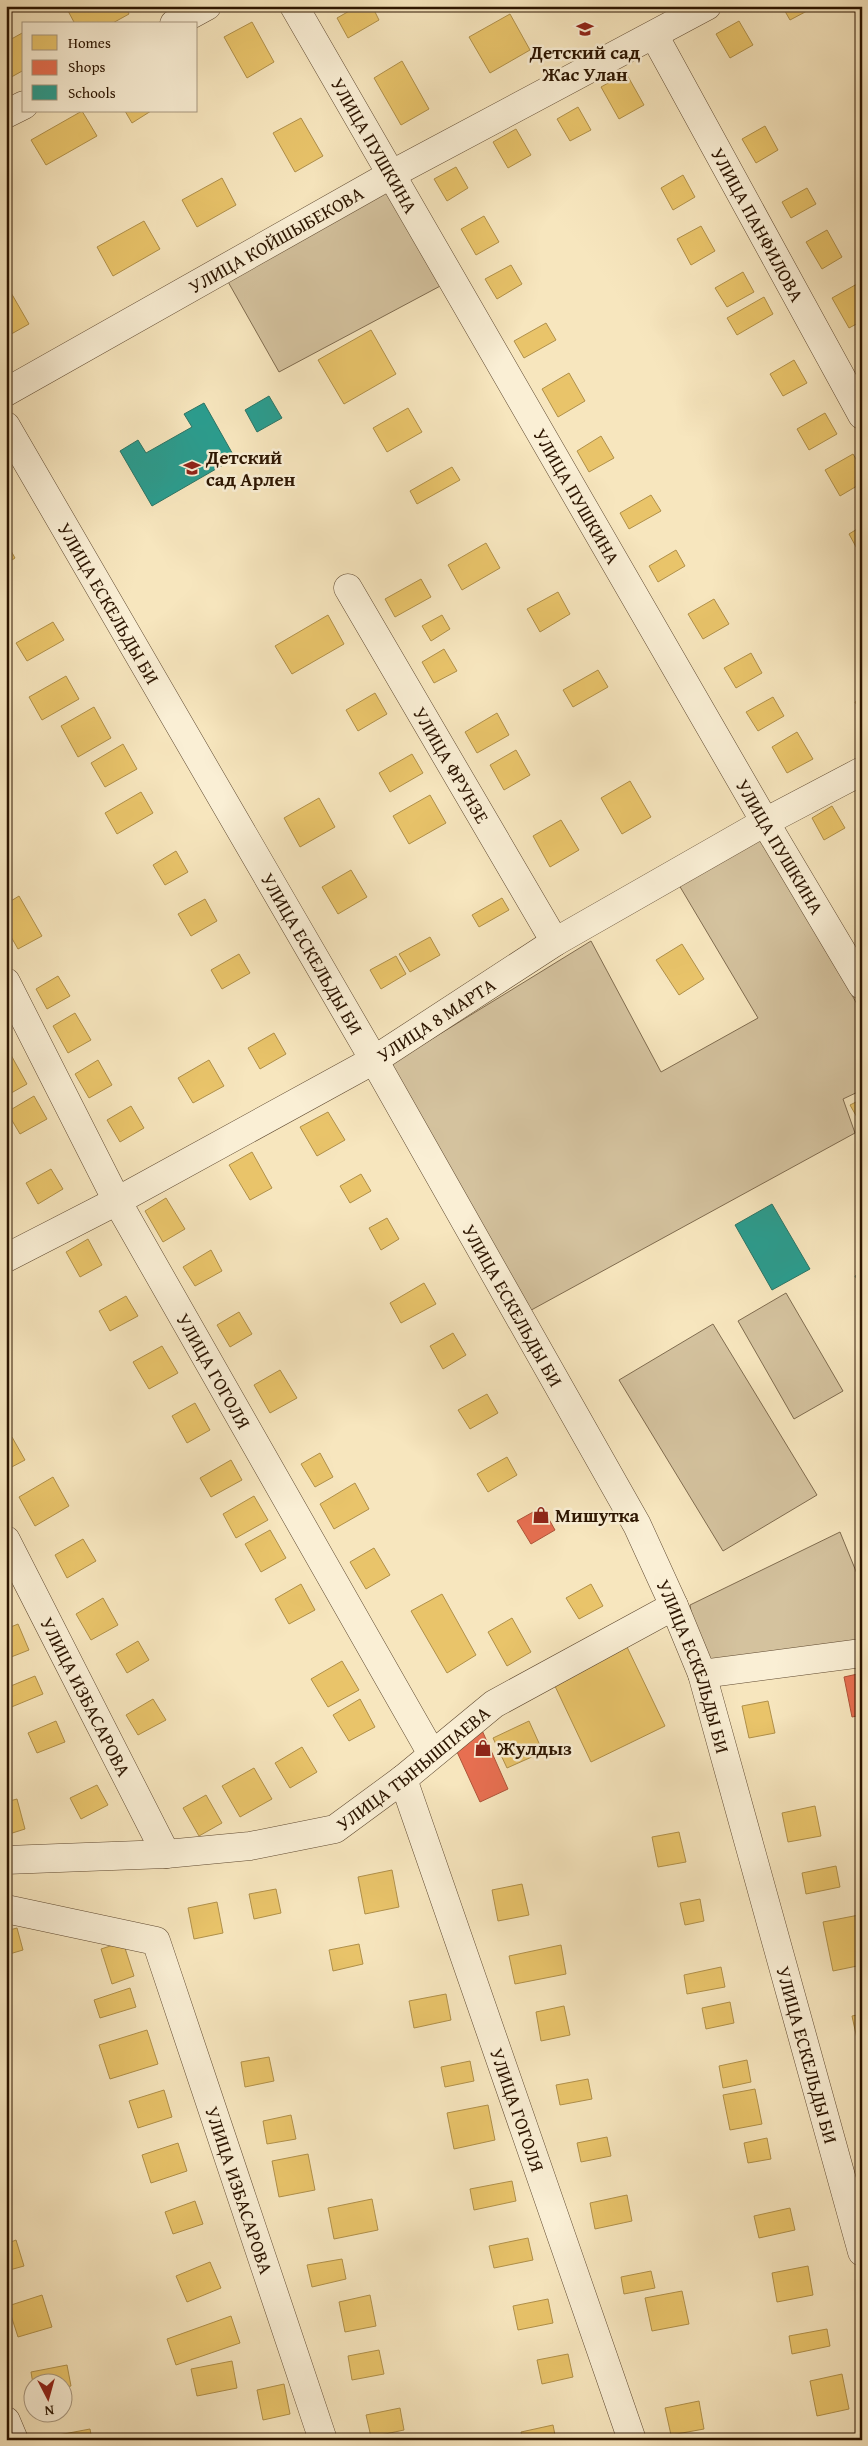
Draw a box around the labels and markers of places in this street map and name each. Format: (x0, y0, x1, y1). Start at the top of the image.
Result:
school or university icon: Детский сад Жас Улан (575, 19, 595, 39)
place label: Детский сад Жас Улан (529, 38, 641, 88)
place label: Детский сад Арлен (205, 443, 296, 493)
school or university icon: Детский сад Арлен (182, 458, 202, 478)
place label: Мишутка (555, 1501, 639, 1529)
shop icon: Мишутка (531, 1505, 551, 1525)
place label: Жулдыз (496, 1734, 572, 1762)
shop icon: Жулдыз (473, 1738, 493, 1758)

